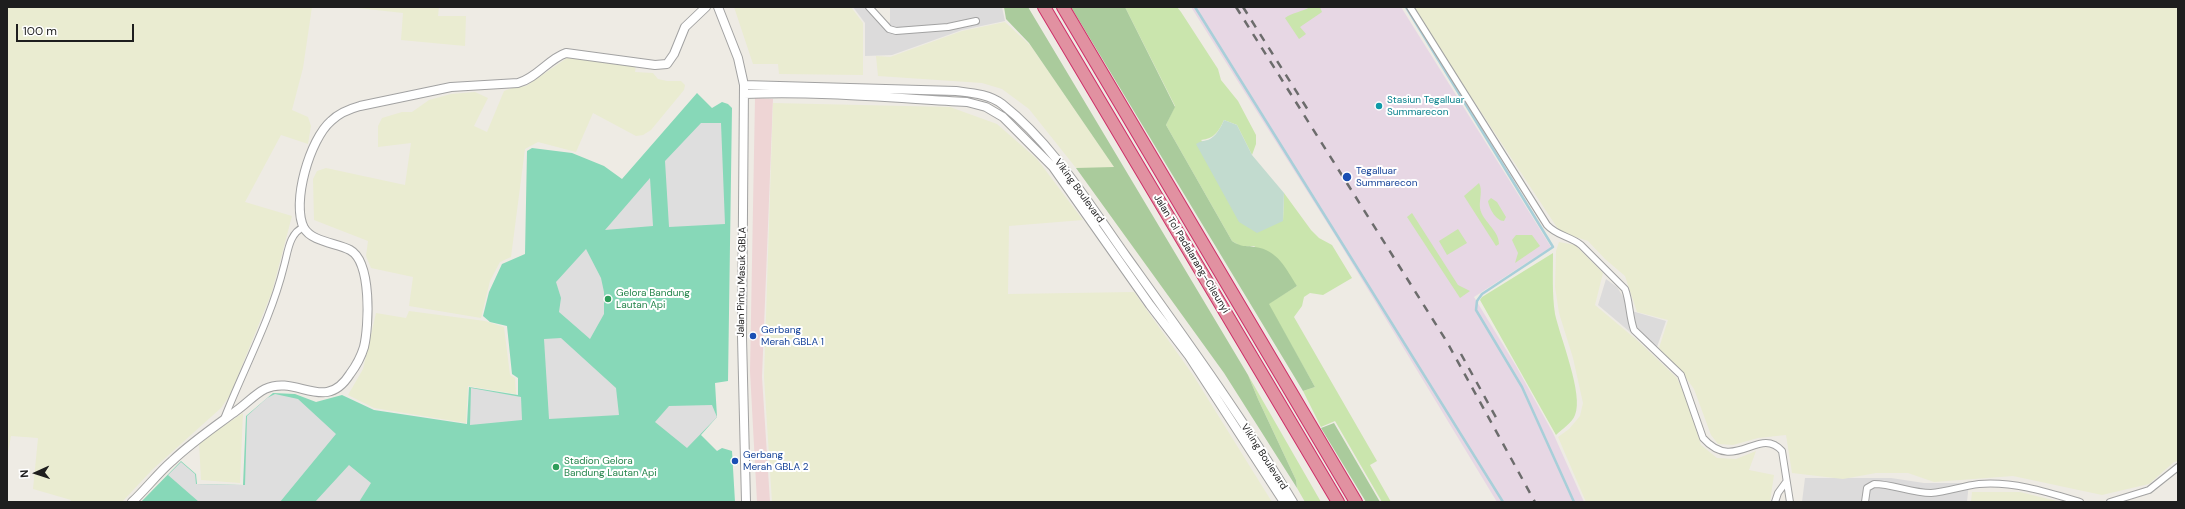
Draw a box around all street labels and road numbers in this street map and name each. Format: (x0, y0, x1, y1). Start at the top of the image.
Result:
street label: Viking Boulevard (1052, 157, 1106, 225)
street label: Jalan Tol Padalarang–Cileunyi (1151, 192, 1231, 316)
street label: Jalan Pintu Masuk GBLA (735, 227, 749, 337)
street label: Viking Boulevard (1238, 422, 1290, 492)

